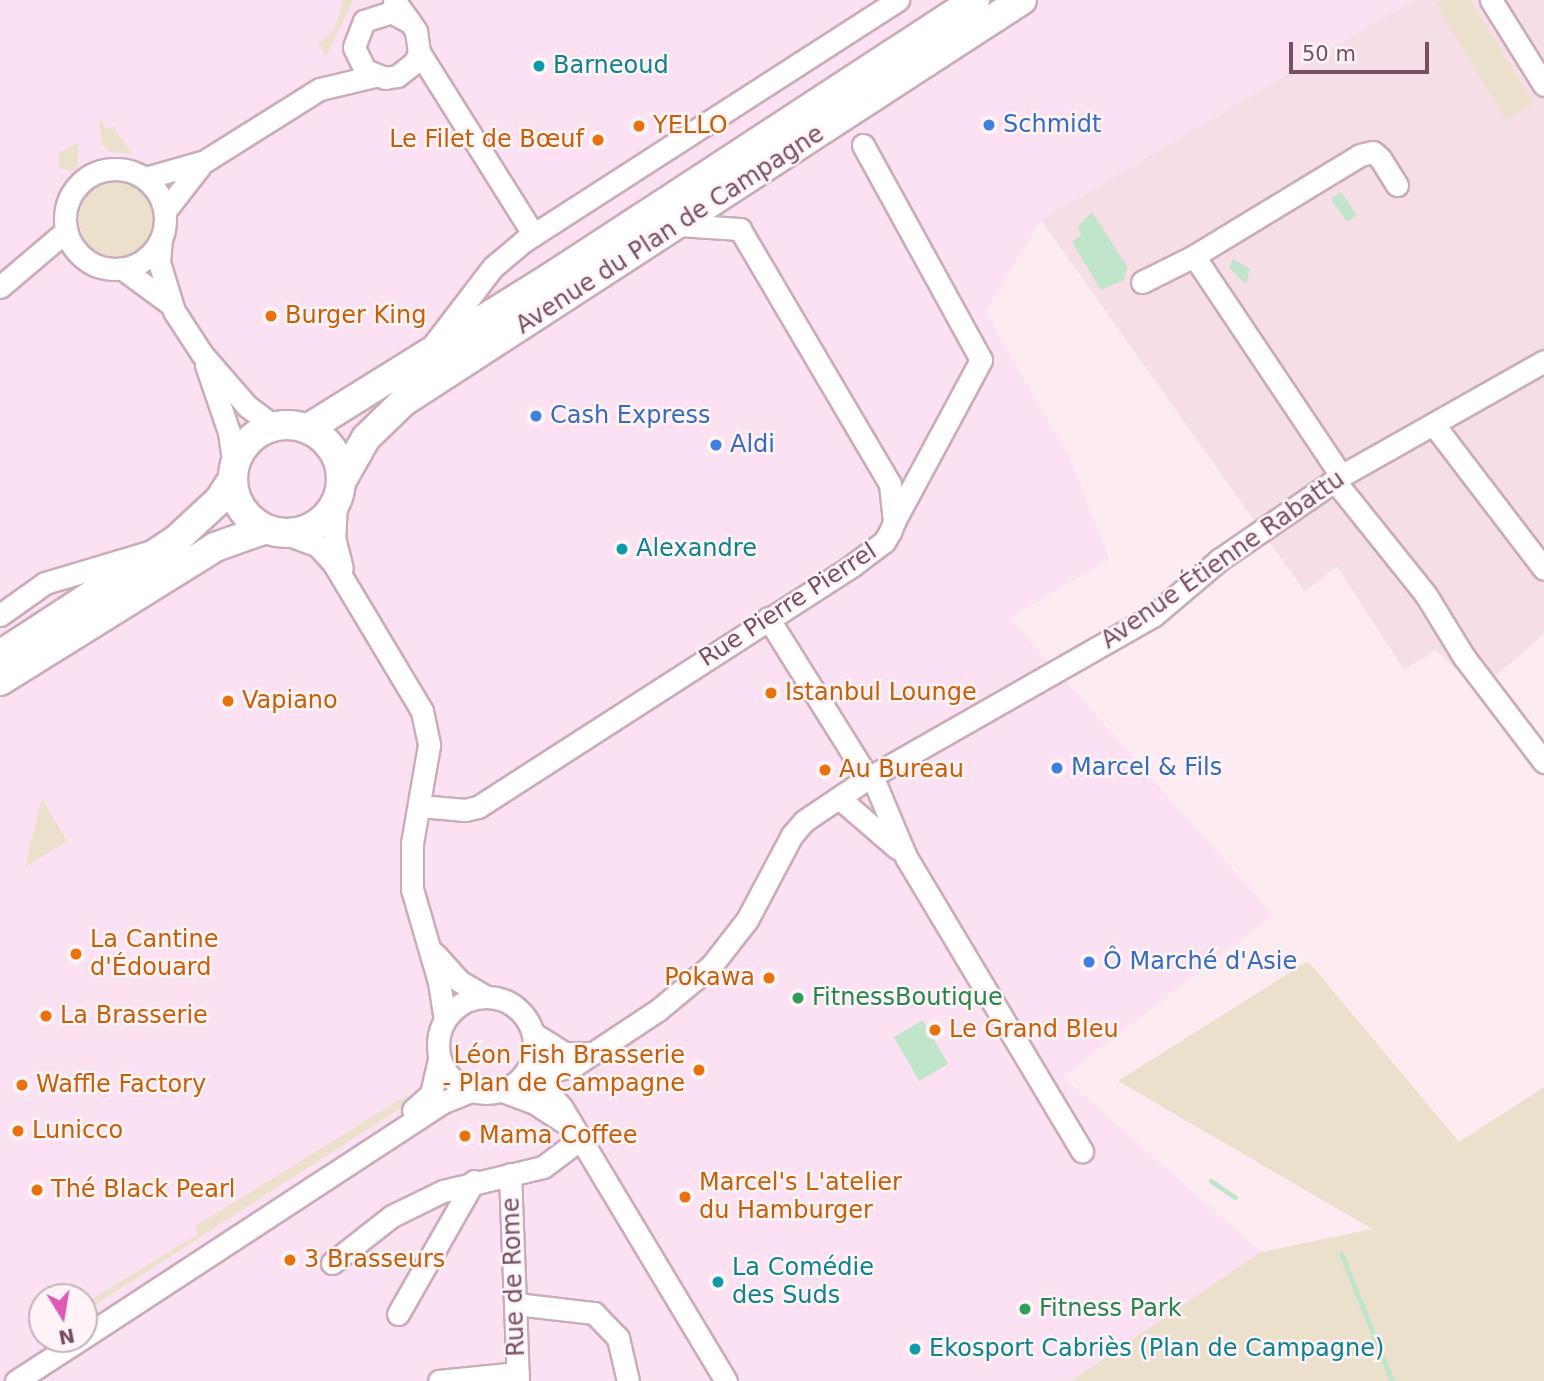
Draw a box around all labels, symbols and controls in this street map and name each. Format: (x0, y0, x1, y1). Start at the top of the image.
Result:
scale bar (1292, 28, 1432, 72)
text: 50 m (1302, 42, 1356, 66)
place label: Barneoud (553, 52, 669, 80)
marker: Barneoud (531, 58, 547, 74)
place label: Schmidt (1003, 111, 1101, 139)
place label: YELLO (653, 112, 728, 140)
marker: Schmidt (981, 117, 997, 133)
marker: YELLO (631, 118, 647, 134)
street label: Avenue du Plan de Campagne (511, 120, 829, 340)
place label: Le Filet de Bœuf (389, 126, 584, 154)
marker: Le Filet de Bœuf (590, 132, 606, 148)
place label: Burger King (285, 302, 426, 330)
marker: Burger King (263, 308, 279, 324)
place label: Cash Express (550, 402, 711, 430)
marker: Cash Express (528, 408, 544, 424)
place label: Aldi (730, 431, 775, 459)
marker: Aldi (708, 437, 724, 453)
street label: Avenue Étienne Rabattu (1096, 465, 1350, 655)
place label: Alexandre (636, 535, 757, 563)
street label: Rue Pierre Pierrel (694, 537, 882, 673)
marker: Alexandre (614, 541, 630, 557)
place label: Istanbul Lounge (785, 679, 977, 707)
marker: Istanbul Lounge (763, 685, 779, 701)
place label: Vapiano (242, 687, 338, 715)
marker: Vapiano (220, 693, 236, 709)
place label: Marcel & Fils (1071, 754, 1222, 782)
place label: Au Bureau (839, 756, 964, 784)
marker: Marcel & Fils (1049, 760, 1065, 776)
marker: Au Bureau (817, 762, 833, 778)
place label: La Cantine d'Édouard (90, 926, 218, 982)
marker: La Cantine d'Édouard (68, 946, 84, 962)
place label: Ô Marché d'Asie (1103, 948, 1297, 976)
marker: Ô Marché d'Asie (1081, 954, 1097, 970)
place label: Pokawa (664, 964, 755, 992)
marker: Pokawa (761, 970, 777, 986)
place label: FitnessBoutique (812, 984, 1003, 1012)
marker: FitnessBoutique (790, 990, 806, 1006)
place label: La Brasserie (60, 1002, 208, 1030)
marker: La Brasserie (38, 1008, 54, 1024)
place label: Le Grand Bleu (949, 1016, 1119, 1044)
marker: Le Grand Bleu (927, 1022, 943, 1038)
place label: Léon Fish Brasserie - Plan de Campagne (442, 1042, 685, 1098)
marker: Léon Fish Brasserie - Plan de Campagne (691, 1062, 707, 1078)
place label: Waffle Factory (36, 1071, 206, 1099)
marker: Waffle Factory (14, 1077, 30, 1093)
place label: Lunicco (32, 1117, 123, 1145)
place label: Mama Coffee (479, 1122, 638, 1150)
marker: Lunicco (10, 1123, 26, 1139)
marker: Mama Coffee (457, 1128, 473, 1144)
place label: Marcel's L'atelier du Hamburger (699, 1169, 902, 1225)
place label: Thé Black Pearl (51, 1176, 235, 1204)
marker: Thé Black Pearl (29, 1182, 45, 1198)
marker: Marcel's L'atelier du Hamburger (677, 1189, 693, 1205)
street label: Rue de Rome (497, 1197, 531, 1357)
place label: 3 Brasseurs (304, 1246, 445, 1274)
marker: 3 Brasseurs (282, 1252, 298, 1268)
place label: La Comédie des Suds (732, 1254, 874, 1310)
marker: La Comédie des Suds (710, 1274, 726, 1290)
north arrow (28, 1283, 98, 1353)
place label: Fitness Park (1039, 1295, 1182, 1323)
marker: Fitness Park (1017, 1301, 1033, 1317)
text: N (57, 1324, 77, 1349)
place label: Ekosport Cabriès (Plan de Campagne) (929, 1335, 1384, 1363)
marker: Ekosport Cabriès (Plan de Campagne) (907, 1341, 923, 1357)

